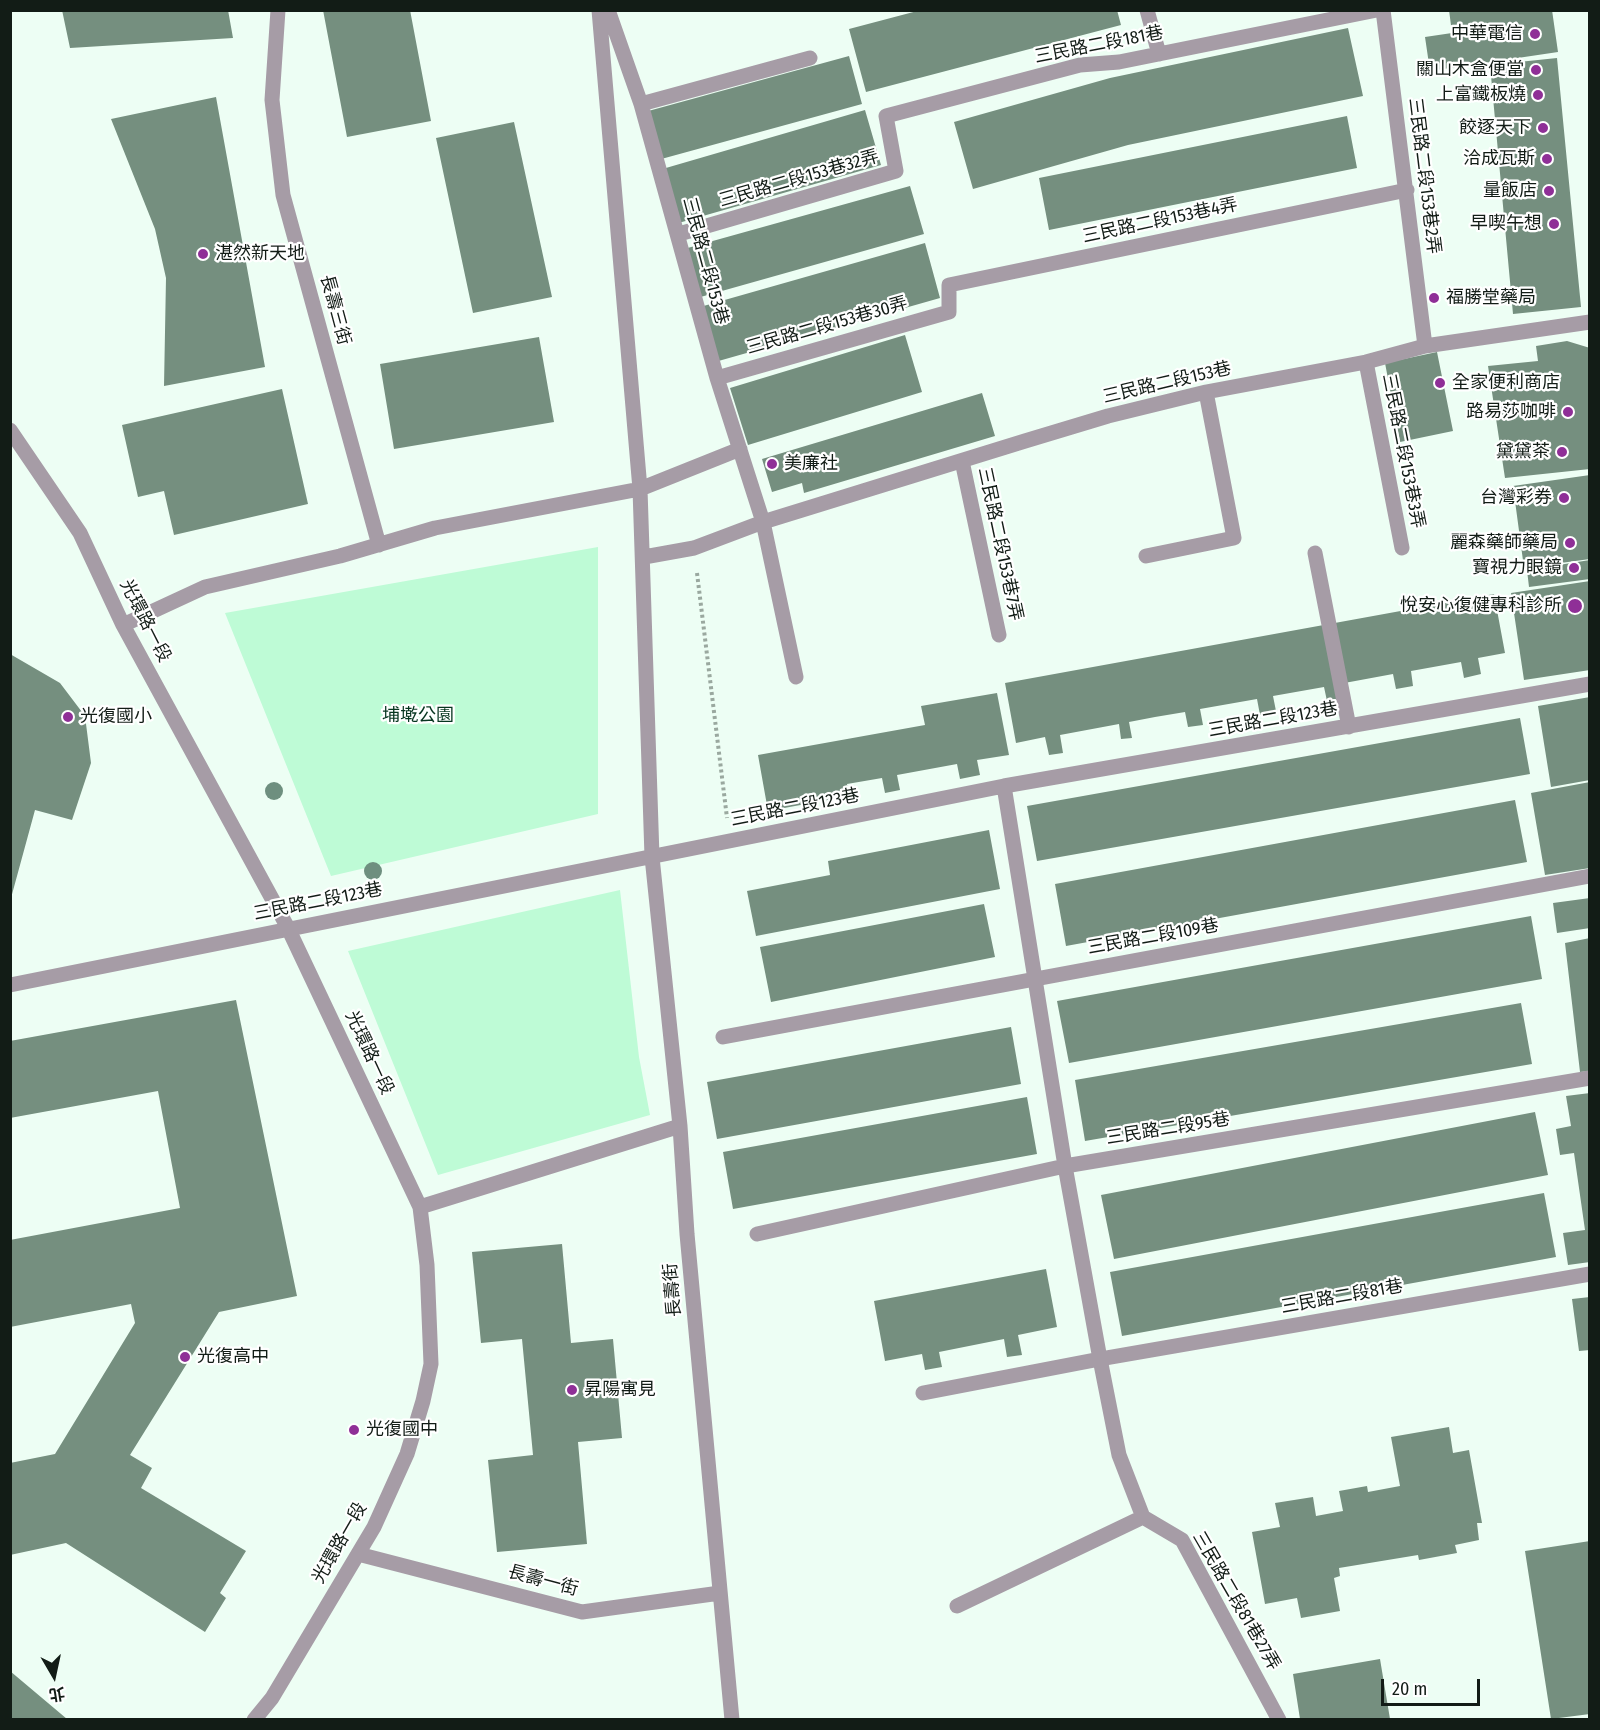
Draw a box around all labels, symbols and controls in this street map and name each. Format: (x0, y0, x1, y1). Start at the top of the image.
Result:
street label: 三民路二段181巷 (1033, 22, 1165, 68)
place label: 中華電信 (1451, 23, 1523, 45)
marker: 中華電信 (1528, 27, 1542, 41)
place label: 關山木盒便當 (1416, 59, 1524, 81)
marker: 關山木盒便當 (1529, 63, 1543, 77)
place label: 上富鐵板燒 (1436, 84, 1526, 106)
marker: 上富鐵板燒 (1531, 88, 1545, 102)
street label: 三民路二段153巷2弄 (1404, 97, 1444, 255)
place label: 餃逐天下 (1459, 117, 1531, 139)
marker: 餃逐天下 (1536, 121, 1550, 135)
street label: 三民路二段153巷32弄 (717, 146, 881, 212)
place label: 洽成瓦斯 (1463, 148, 1535, 170)
marker: 洽成瓦斯 (1540, 152, 1554, 166)
place label: 量飯店 (1483, 180, 1537, 202)
marker: 量飯店 (1542, 184, 1556, 198)
street label: 三民路二段153巷4弄 (1080, 194, 1240, 248)
street label: 三民路二段153巷 (678, 195, 732, 327)
place label: 早喫午想 (1470, 213, 1542, 235)
marker: 早喫午想 (1547, 217, 1561, 231)
place label: 湛然新天地 (215, 243, 305, 265)
marker: 湛然新天地 (196, 247, 210, 261)
street label: 長壽三街 (315, 272, 355, 348)
place label: 福勝堂藥局 (1446, 287, 1536, 309)
marker: 福勝堂藥局 (1427, 291, 1441, 305)
street label: 三民路二段153巷30弄 (744, 293, 910, 359)
street label: 三民路二段153巷 (1101, 358, 1233, 408)
street label: 三民路二段153巷3弄 (1377, 372, 1429, 530)
place label: 全家便利商店 (1452, 372, 1560, 394)
marker: 全家便利商店 (1433, 376, 1447, 390)
place label: 路易莎咖啡 (1466, 401, 1556, 423)
marker: 路易莎咖啡 (1561, 405, 1575, 419)
place label: 黛黛茶 (1496, 441, 1550, 463)
marker: 黛黛茶 (1555, 445, 1569, 459)
place label: 美廉社 (784, 453, 838, 475)
marker: 美廉社 (765, 457, 779, 471)
street label: 三民路二段153巷7弄 (973, 465, 1027, 623)
place label: 台灣彩券 (1480, 487, 1552, 509)
marker: 台灣彩券 (1557, 491, 1571, 505)
place label: 麗森藥師藥局 (1450, 532, 1558, 554)
marker: 麗森藥師藥局 (1563, 536, 1577, 550)
place label: 寶視力眼鏡 (1472, 557, 1562, 579)
marker: 寶視力眼鏡 (1567, 561, 1581, 575)
street label: 光環路一段 (115, 576, 175, 666)
place label: 悅安心復健專科診所 (1400, 595, 1562, 617)
marker: 悅安心復健專科診所 (1566, 597, 1584, 615)
street label: 三民路二段123巷 (1207, 698, 1339, 742)
park label: 埔墘公園 (382, 705, 454, 727)
place label: 光復國小 (80, 706, 152, 728)
marker: 光復國小 (61, 710, 75, 724)
street label: 三民路二段123巷 (729, 785, 861, 831)
street label: 三民路二段123巷 (252, 879, 384, 925)
street label: 三民路二段109巷 (1086, 915, 1220, 959)
street label: 光環路一段 (340, 1008, 398, 1098)
street label: 三民路二段95巷 (1105, 1109, 1231, 1149)
street label: 長壽街 (660, 1262, 686, 1318)
street label: 三民路二段81巷 (1279, 1276, 1405, 1318)
place label: 光復高中 (197, 1346, 269, 1368)
marker: 光復高中 (178, 1350, 192, 1364)
place label: 昇陽寓見 (584, 1379, 656, 1401)
marker: 昇陽寓見 (565, 1383, 579, 1397)
place label: 光復國中 (366, 1419, 438, 1441)
marker: 光復國中 (347, 1423, 361, 1437)
street label: 光環路一段 (308, 1499, 372, 1587)
street label: 三民路二段81巷27弄 (1187, 1528, 1285, 1674)
street label: 長壽一街 (505, 1561, 581, 1601)
north arrow (24, 1646, 84, 1706)
scale bar (1384, 1667, 1483, 1705)
text: 20 m (1392, 1678, 1427, 1700)
text: 北 (48, 1684, 66, 1705)

